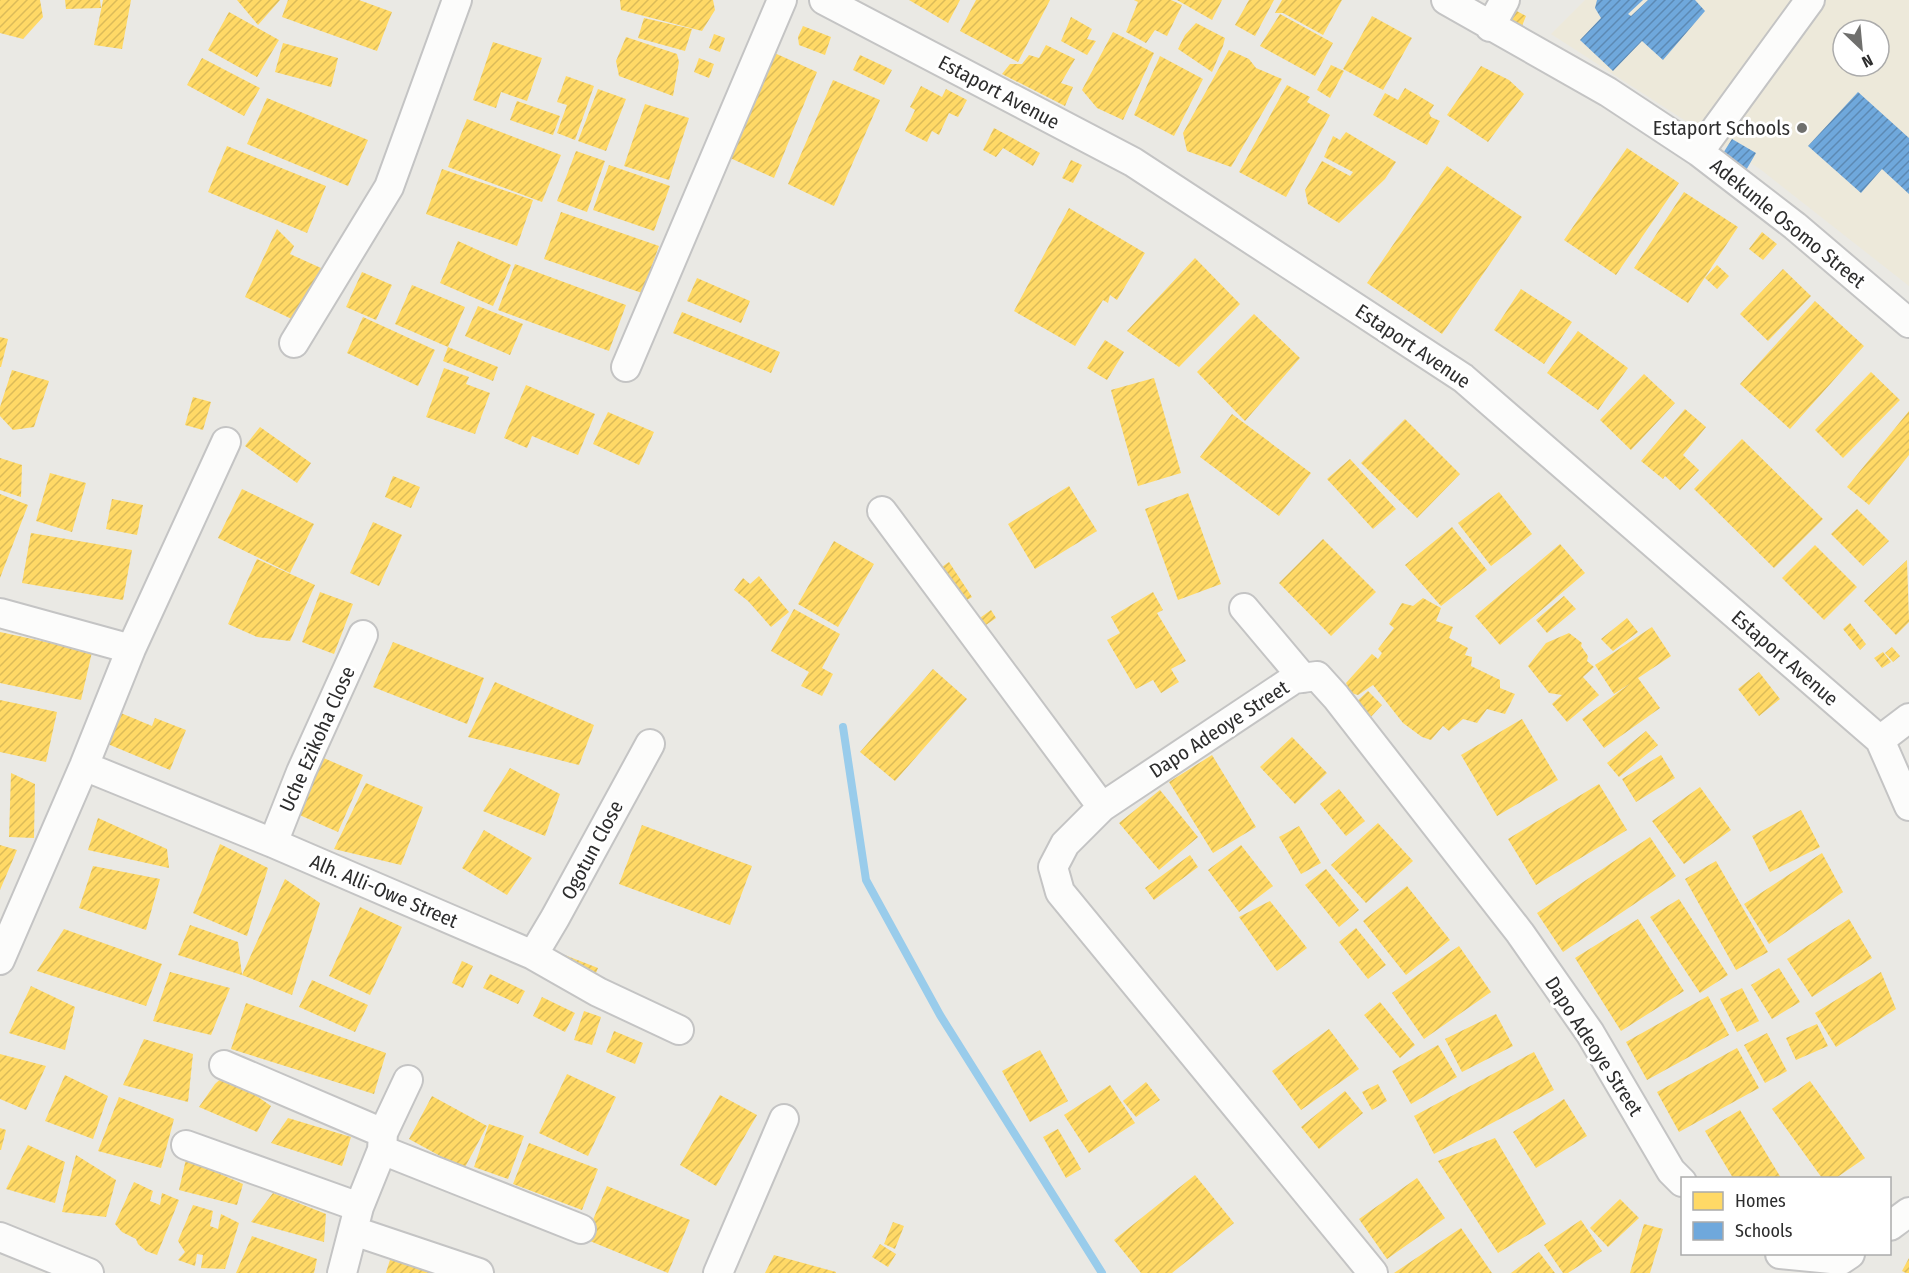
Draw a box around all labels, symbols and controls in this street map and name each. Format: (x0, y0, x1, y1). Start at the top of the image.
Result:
north arrow (1831, 18, 1891, 78)
street label: Estaport Avenue (934, 50, 1064, 134)
text: N (1859, 50, 1876, 72)
place label: Estaport Schools (1653, 116, 1790, 140)
marker: Estaport Schools (1795, 121, 1809, 135)
street label: Adekunle Osomo Street (1706, 153, 1871, 293)
street label: Estaport Avenue (1351, 299, 1475, 393)
street label: Estaport Avenue (1727, 605, 1843, 711)
street label: Uche Ezikoha Close (274, 663, 360, 815)
street label: Dapo Adeoye Street (1145, 675, 1294, 783)
street label: Ogotun Close (556, 796, 628, 904)
street label: Alh. Alli-Owe Street (306, 849, 462, 933)
street label: Dapo Adeoye Street (1540, 972, 1648, 1121)
legend (1681, 1177, 1891, 1255)
text: Homes (1735, 1190, 1786, 1212)
text: Schools (1735, 1220, 1793, 1242)

